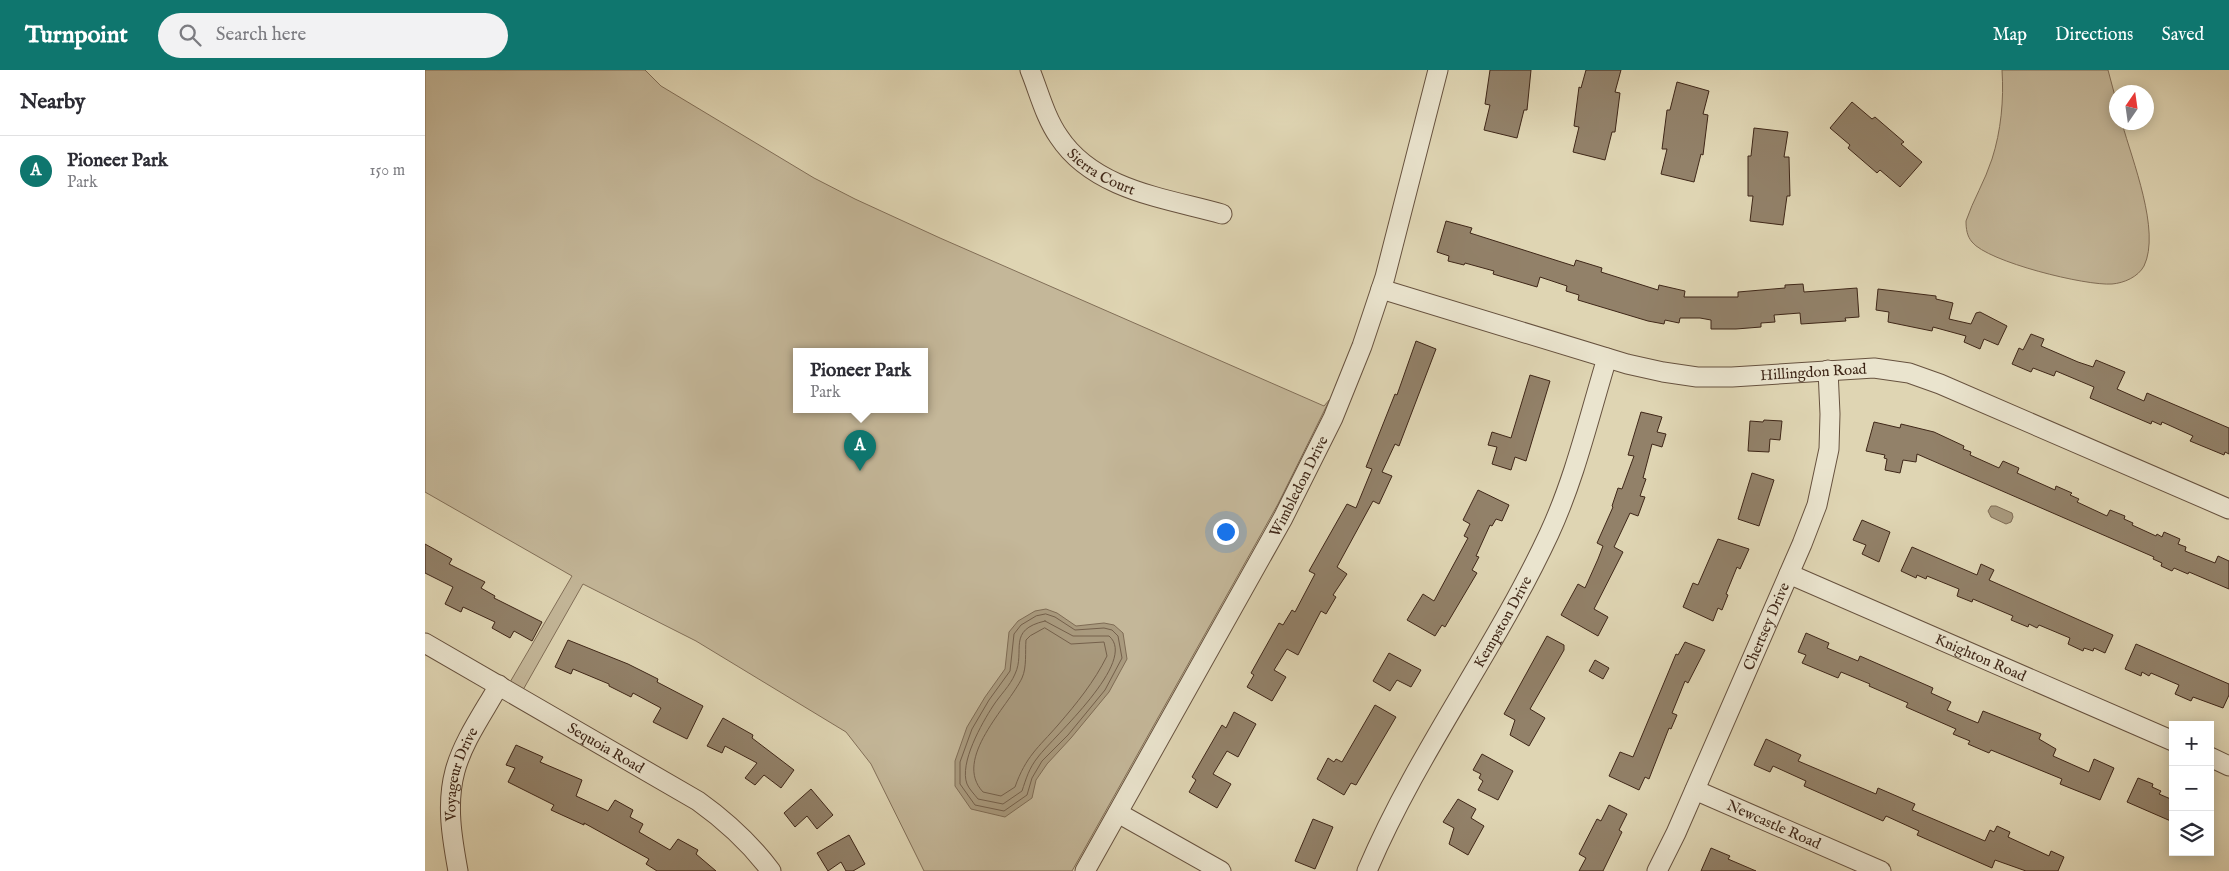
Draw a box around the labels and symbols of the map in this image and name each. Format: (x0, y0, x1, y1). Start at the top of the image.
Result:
north arrow (2109, 85, 2154, 130)
street label: Sierra Court (1063, 144, 1138, 199)
street label: Hillingdon Road (1760, 359, 1868, 385)
pin: A (844, 430, 876, 471)
street label: Wimbledon Drive (1265, 432, 1332, 540)
your location (1213, 519, 1239, 545)
street label: Kempston Drive (1469, 573, 1536, 671)
street label: Chertsey Drive (1739, 579, 1794, 673)
street label: Knighton Road (1932, 629, 2030, 686)
street label: Sequoia Road (564, 718, 649, 778)
street label: Voyageur Drive (441, 724, 482, 823)
street label: Newcastle Road (1724, 796, 1825, 854)

